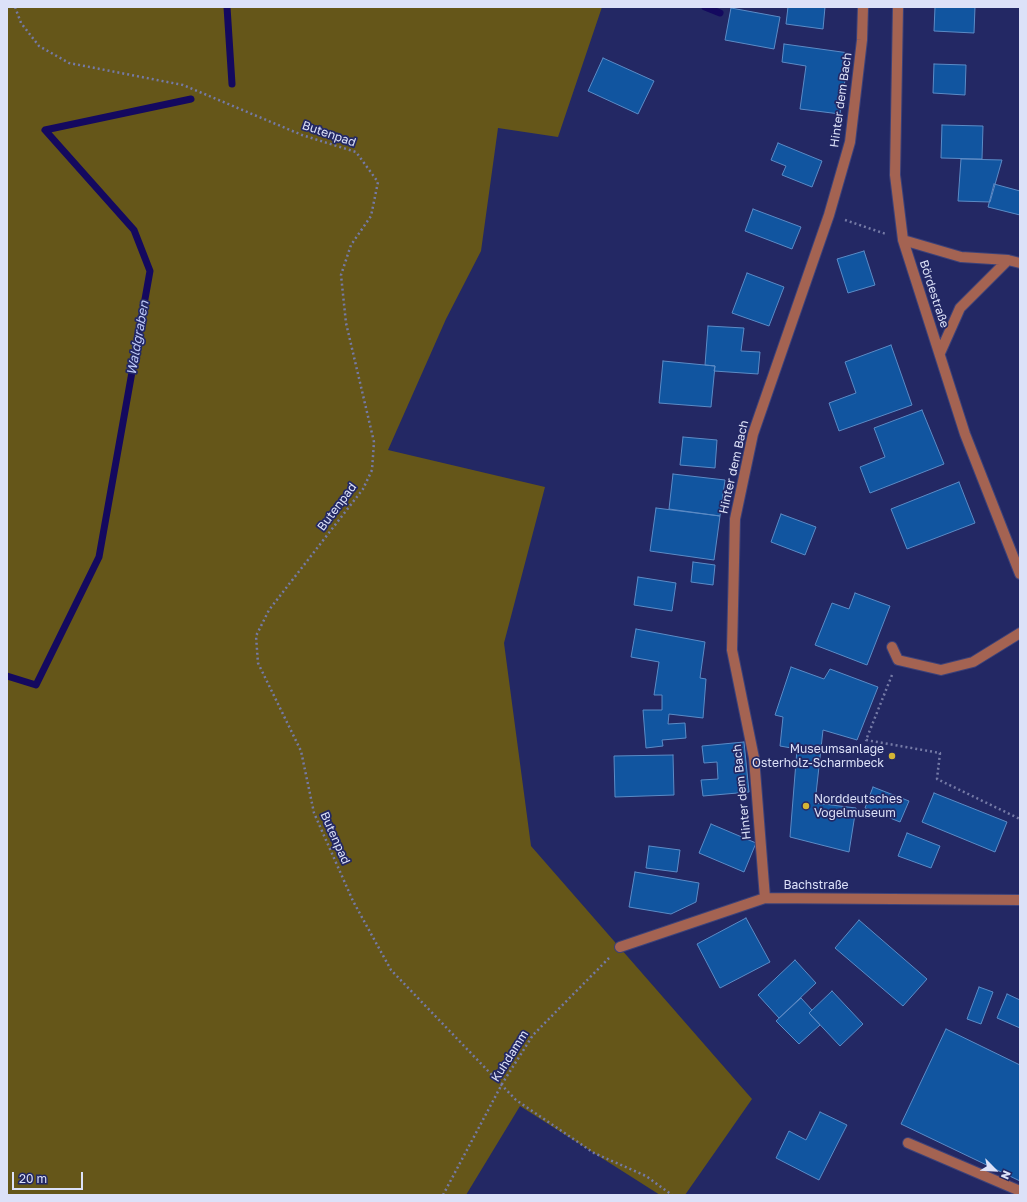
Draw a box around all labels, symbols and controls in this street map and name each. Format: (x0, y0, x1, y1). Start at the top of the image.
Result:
street label: Hinter dem Bach (827, 52, 855, 148)
street label: Butenpad (300, 118, 358, 150)
street label: Bördestraße (916, 258, 952, 330)
water label: Waldgraben (124, 300, 152, 376)
street label: Hinter dem Bach (716, 419, 752, 515)
street label: Butenpad (314, 480, 360, 534)
place label: Museumsanlage Osterholz-Scharmbeck (752, 742, 884, 770)
street label: Hinter dem Bach (730, 744, 754, 840)
marker: Museumsanlage Osterholz-Scharmbeck (887, 751, 897, 761)
place label: Norddeutsches Vogelmuseum (814, 792, 902, 820)
marker: Norddeutsches Vogelmuseum (801, 801, 811, 811)
street label: Butenpad (317, 810, 353, 866)
street label: Bachstraße (783, 878, 849, 892)
street label: Kuhdamm (489, 1028, 531, 1084)
north arrow (975, 1150, 1015, 1190)
scale bar (14, 1164, 85, 1190)
text: N (999, 1169, 1014, 1182)
text: 20 m (19, 1171, 47, 1186)

